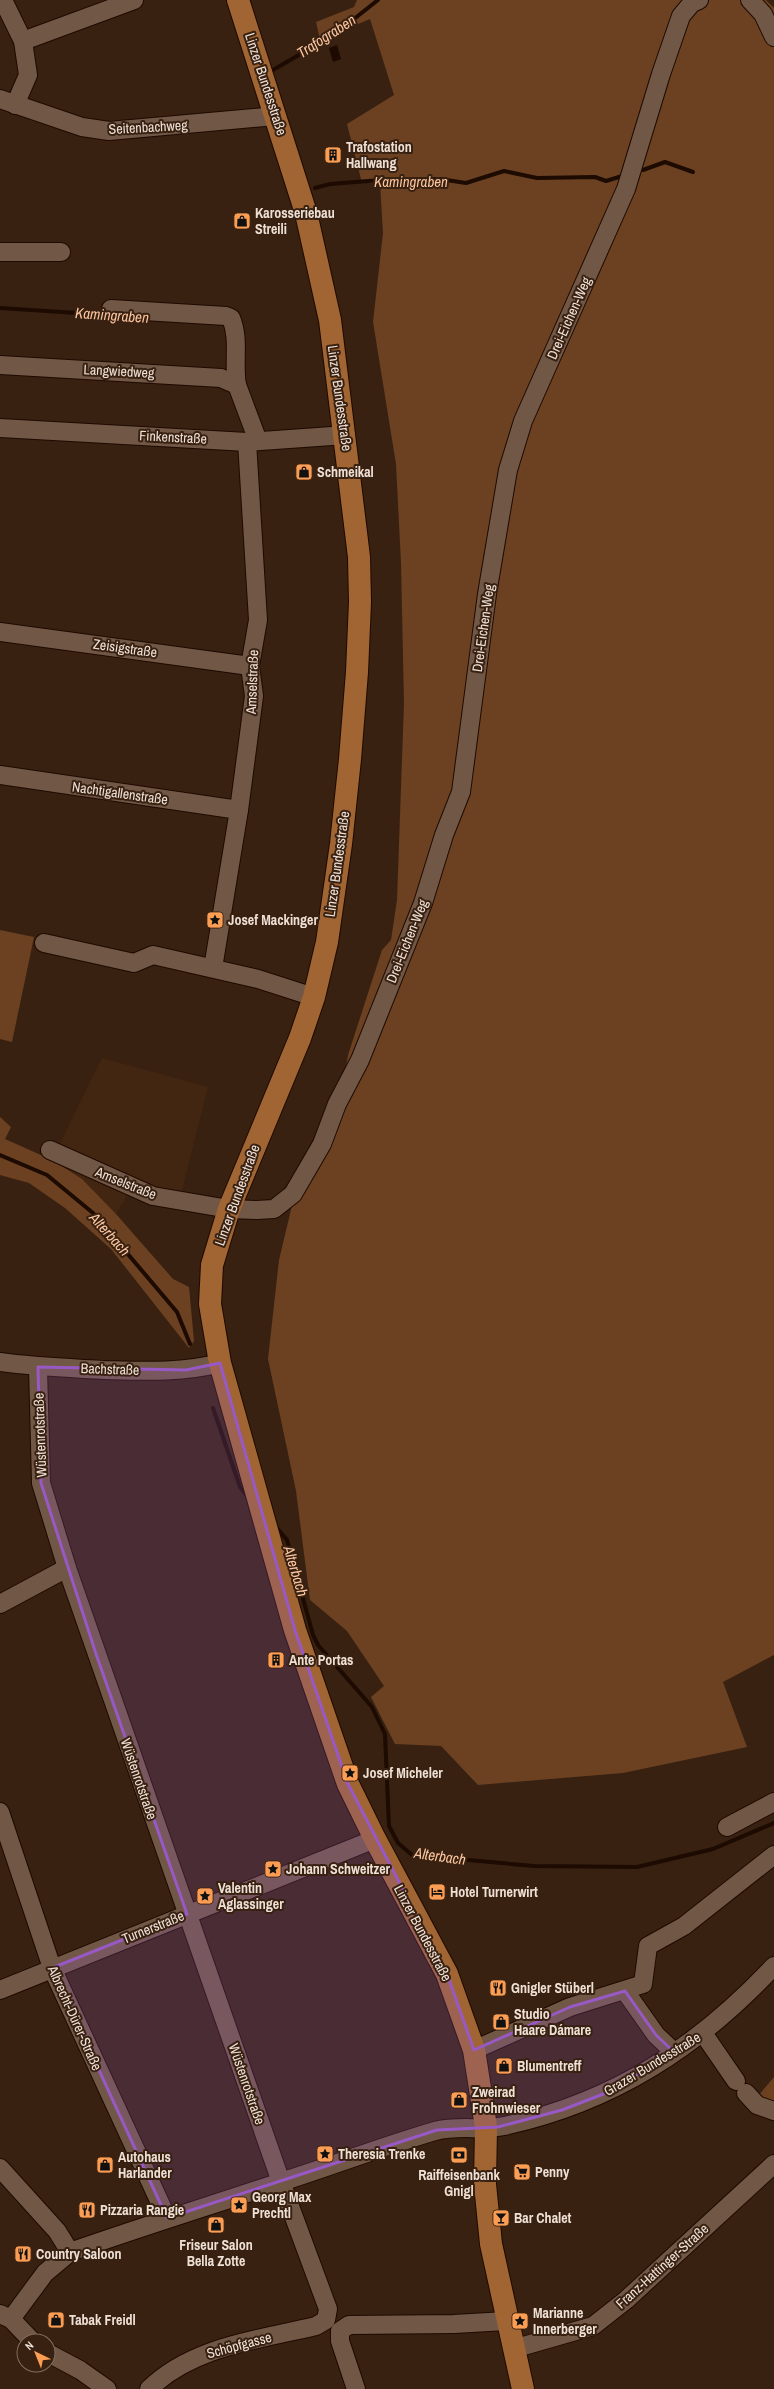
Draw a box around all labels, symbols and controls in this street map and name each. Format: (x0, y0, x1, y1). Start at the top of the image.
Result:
water label: Trafograben (292, 9, 360, 63)
street label: Linzer Bundesstraße (241, 31, 291, 137)
street label: Seitenbachweg (108, 116, 189, 138)
place label: Trafostation Hallwang (346, 138, 412, 172)
building icon: Trafostation Hallwang (323, 145, 343, 165)
water label: Kamingraben (374, 171, 448, 192)
place label: Karosseriebau Streili (255, 204, 335, 238)
shop icon: Karosseriebau Streili (232, 211, 252, 231)
street label: Drei-Eichen-Weg (543, 273, 595, 362)
water label: Kamingraben (74, 302, 150, 328)
street label: Linzer Bundesstraße (324, 344, 356, 452)
street label: Langwiedweg (83, 360, 155, 382)
street label: Finkenstraße (139, 426, 207, 448)
shop icon: Schmeikal (294, 462, 314, 482)
place label: Schmeikal (317, 463, 374, 481)
street label: Drei-Eichen-Weg (468, 582, 498, 673)
street label: Zeisigstraße (92, 635, 158, 661)
street label: Amselstraße (242, 649, 262, 716)
street label: Nachtigallenstraße (71, 777, 169, 809)
street label: Linzer Bundesstraße (321, 810, 353, 918)
street label: Drei-Eichen-Weg (382, 896, 432, 985)
place icon: Josef Mackinger (205, 910, 225, 930)
place label: Josef Mackinger (228, 911, 318, 929)
street label: Linzer Bundesstraße (210, 1142, 264, 1248)
street label: Amselstraße (92, 1162, 159, 1203)
water label: Alterbach (84, 1207, 135, 1260)
street label: Bachstraße (80, 1359, 140, 1379)
street label: Wüstenrotstraße (30, 1392, 50, 1478)
water label: Alterbach (278, 1542, 314, 1599)
building icon: Ante Portas (266, 1650, 286, 1670)
place label: Ante Portas (289, 1651, 353, 1669)
street label: Wüstenrotstraße (117, 1736, 161, 1822)
place icon: Josef Micheler (340, 1763, 360, 1783)
place label: Josef Micheler (363, 1764, 443, 1782)
water label: Alterbach (412, 1842, 467, 1870)
place icon: Johann Schweitzer (263, 1859, 283, 1879)
place label: Johann Schweitzer (286, 1860, 391, 1878)
place label: Valentin Aglassinger (218, 1879, 284, 1913)
street label: Linzer Bundesstraße (390, 1882, 456, 1984)
hotel icon: Hotel Turnerwirt (427, 1882, 447, 1902)
place label: Hotel Turnerwirt (450, 1883, 538, 1901)
place icon: Valentin Aglassinger (195, 1886, 215, 1906)
street label: Turnerstraße (119, 1906, 187, 1948)
street label: Albrecht-Dürer-Straße (43, 1962, 106, 2073)
restaurant icon: Gnigler Stüberl (488, 1978, 508, 1998)
place label: Gnigler Stüberl (511, 1979, 594, 1997)
place label: Studio Haare Dámare (514, 2005, 591, 2039)
shop icon: Studio Haare Dámare (491, 2012, 511, 2032)
street label: Grazer Bundesstraße (600, 2028, 704, 2100)
street label: Wüstenrotstraße (225, 2041, 269, 2127)
shop icon: Blumentreff (494, 2056, 514, 2076)
place label: Blumentreff (517, 2057, 582, 2075)
place label: Zweirad Frohnwieser (472, 2083, 541, 2117)
shop icon: Zweirad Frohnwieser (449, 2090, 469, 2110)
place icon: Theresia Trenke (315, 2144, 335, 2164)
place label: Theresia Trenke (338, 2145, 425, 2163)
bank icon: Raiffeisenbank Gnigl (449, 2145, 469, 2165)
place label: Autohaus Harlander (118, 2148, 172, 2182)
shop icon: Autohaus Harlander (95, 2155, 115, 2175)
supermarket icon: Penny (512, 2162, 532, 2182)
place label: Penny (535, 2163, 570, 2181)
place label: Raiffeisenbank Gnigl (418, 2166, 500, 2200)
place label: Georg Max Prechtl (252, 2188, 312, 2222)
place icon: Georg Max Prechtl (229, 2195, 249, 2215)
restaurant icon: Pizzaria Rangie (77, 2200, 97, 2220)
place label: Pizzaria Rangie (100, 2201, 184, 2219)
bar icon: Bar Chalet (491, 2208, 511, 2228)
place label: Bar Chalet (514, 2209, 572, 2227)
shop icon: Friseur Salon Bella Zotte (206, 2215, 226, 2235)
street label: Franz-Hattinger-Straße (612, 2220, 712, 2312)
place label: Friseur Salon Bella Zotte (179, 2236, 253, 2270)
restaurant icon: Country Saloon (13, 2244, 33, 2264)
place label: Country Saloon (36, 2245, 121, 2263)
place label: Marianne Innerberger (533, 2304, 597, 2338)
shop icon: Tabak Freidl (46, 2310, 66, 2330)
place label: Tabak Freidl (69, 2311, 136, 2329)
place icon: Marianne Innerberger (510, 2311, 530, 2331)
street label: Schöpfgasse (205, 2328, 273, 2362)
north arrow (16, 2333, 56, 2373)
text: N (22, 2338, 36, 2353)

